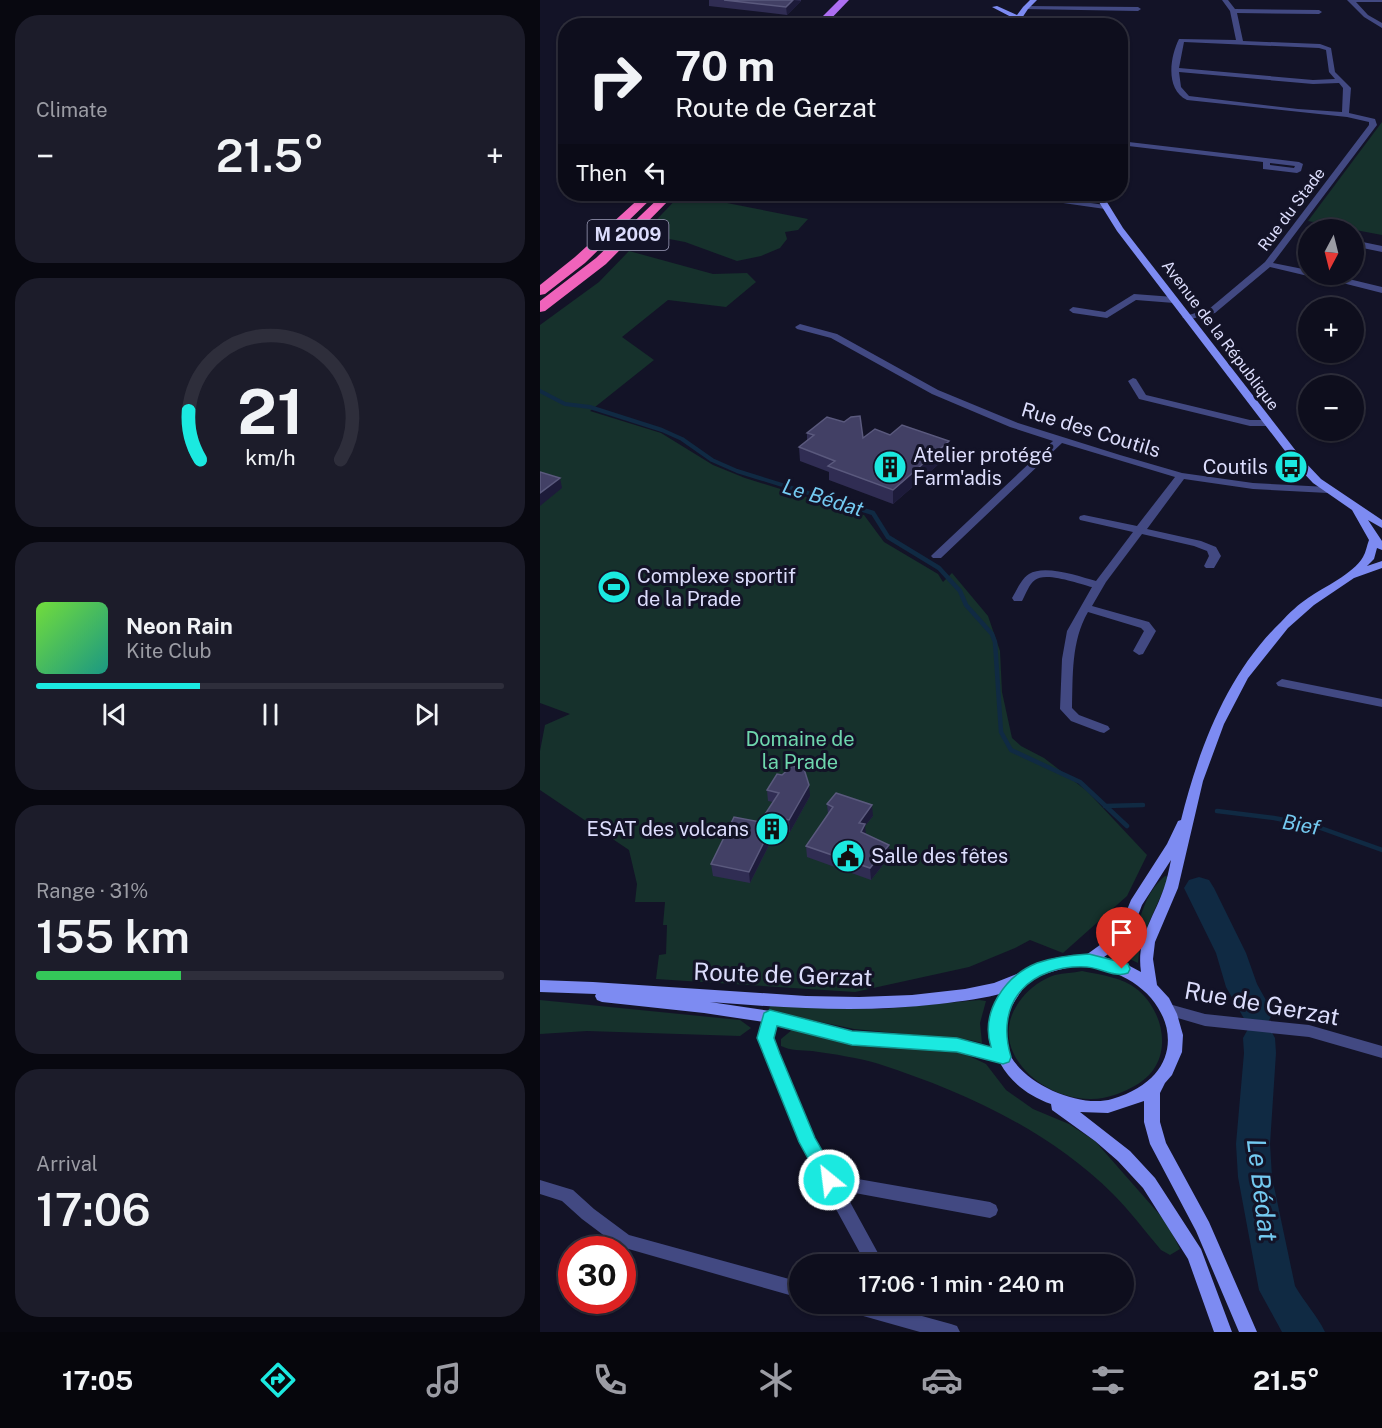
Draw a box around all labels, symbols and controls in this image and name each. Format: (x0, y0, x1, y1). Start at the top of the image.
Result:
text: 70 m (675, 41, 775, 90)
icon: right (576, 42, 654, 120)
text: Route de Gerzat (675, 91, 877, 123)
text: Climate (36, 98, 108, 122)
text: 21.5° (216, 129, 324, 182)
text: − (36, 137, 54, 175)
text: + (486, 137, 504, 175)
icon: left (639, 156, 672, 189)
text: Then (576, 160, 627, 186)
street label: Rue du Stade (1254, 164, 1329, 255)
north arrow (1298, 219, 1364, 285)
map controls (1298, 219, 1364, 441)
road number: M 2009 (588, 220, 668, 250)
street label: Avenue de la République (1158, 256, 1283, 414)
button: + (1298, 297, 1364, 363)
text: 21 (237, 375, 303, 448)
button: − (1298, 375, 1364, 441)
street label: Rue des Coutils (1019, 397, 1163, 463)
place label: Atelier protégé Farm'adis (913, 443, 1053, 490)
text: km/h (245, 445, 295, 470)
building icon: Atelier protégé Farm'adis (872, 449, 908, 485)
bus stop icon: Coutils (1273, 449, 1309, 485)
place label: Coutils (1203, 455, 1268, 479)
water label: Le Bédat (780, 473, 867, 522)
place label: Complexe sportif de la Prade (637, 564, 796, 611)
sports icon: Complexe sportif de la Prade (596, 569, 632, 605)
text: Neon Rain (126, 613, 233, 639)
text: Kite Club (126, 639, 211, 663)
icon: previous (98, 698, 131, 731)
icon: pause (254, 698, 287, 731)
icon: next (410, 698, 443, 731)
park label: Domaine de la Prade (745, 727, 855, 774)
water label: Bief (1280, 809, 1323, 840)
building icon: ESAT des volcans (754, 811, 790, 847)
place label: ESAT des volcans (586, 817, 749, 841)
public building icon: Salle des fêtes (830, 838, 866, 874)
place label: Salle des fêtes (871, 844, 1008, 868)
text: Range · 31% (36, 879, 148, 903)
pin (1096, 907, 1147, 969)
text: 155 km (36, 910, 190, 963)
icon: arrive (1105, 916, 1138, 949)
street label: Route de Gerzat (693, 957, 873, 991)
street label: Rue de Gerzat (1182, 976, 1342, 1030)
water label: Le Bédat (1241, 1137, 1284, 1243)
position arrow (797, 1148, 861, 1212)
text: Arrival (36, 1152, 98, 1176)
text: 17:06 (36, 1183, 151, 1236)
speed limit sign: 30 (558, 1236, 636, 1314)
text: 17:06 · 1 min · 240 m (859, 1271, 1064, 1297)
icon: directions (257, 1359, 299, 1401)
icon: music (423, 1359, 465, 1401)
icon: phone (589, 1359, 631, 1401)
icon: climate (755, 1359, 797, 1401)
icon: car (921, 1359, 963, 1401)
icon: filters (1087, 1359, 1129, 1401)
text: 17:05 (62, 1364, 133, 1396)
text: 21.5° (1253, 1364, 1320, 1396)

